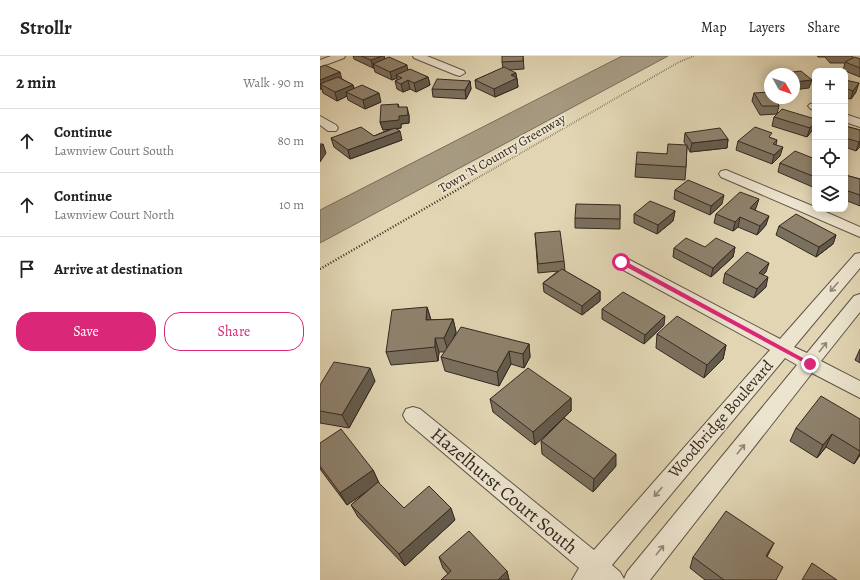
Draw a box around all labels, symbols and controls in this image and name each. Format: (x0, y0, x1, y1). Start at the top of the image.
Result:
text: Strollr (20, 15, 72, 41)
text: Map (701, 18, 727, 37)
text: Layers (749, 18, 785, 37)
text: Share (807, 18, 840, 37)
north arrow (764, 68, 800, 104)
map controls (812, 68, 848, 212)
button: + (812, 68, 848, 104)
text: 2 min (16, 71, 56, 94)
text: Walk · 90 m (243, 74, 304, 91)
button: − (812, 104, 848, 140)
street label: Town 'N Country Greenway (435, 110, 569, 196)
text: Continue (54, 122, 112, 142)
icon: ahead (16, 130, 38, 152)
text: 80 m (277, 132, 304, 149)
button: locate (812, 140, 848, 176)
text: Lawnview Court South (54, 142, 174, 159)
button: layers (812, 176, 848, 212)
text: Continue (54, 186, 112, 206)
icon: ahead (16, 194, 38, 216)
text: 10 m (279, 196, 304, 213)
text: Lawnview Court North (54, 206, 174, 223)
route start (612, 253, 630, 271)
icon: arrive (16, 258, 38, 280)
text: Arrive at destination (54, 259, 183, 279)
one-way arrow (830, 282, 839, 293)
button: Save (16, 312, 156, 351)
button: Share (164, 312, 304, 351)
one-way arrow (819, 342, 827, 353)
street label: Woodbridge Boulevard (663, 355, 779, 484)
route end (801, 355, 819, 373)
street label: Hazelhurst Court South (425, 422, 583, 560)
one-way arrow (737, 443, 746, 454)
one-way arrow (654, 487, 663, 497)
one-way arrow (655, 544, 664, 555)

